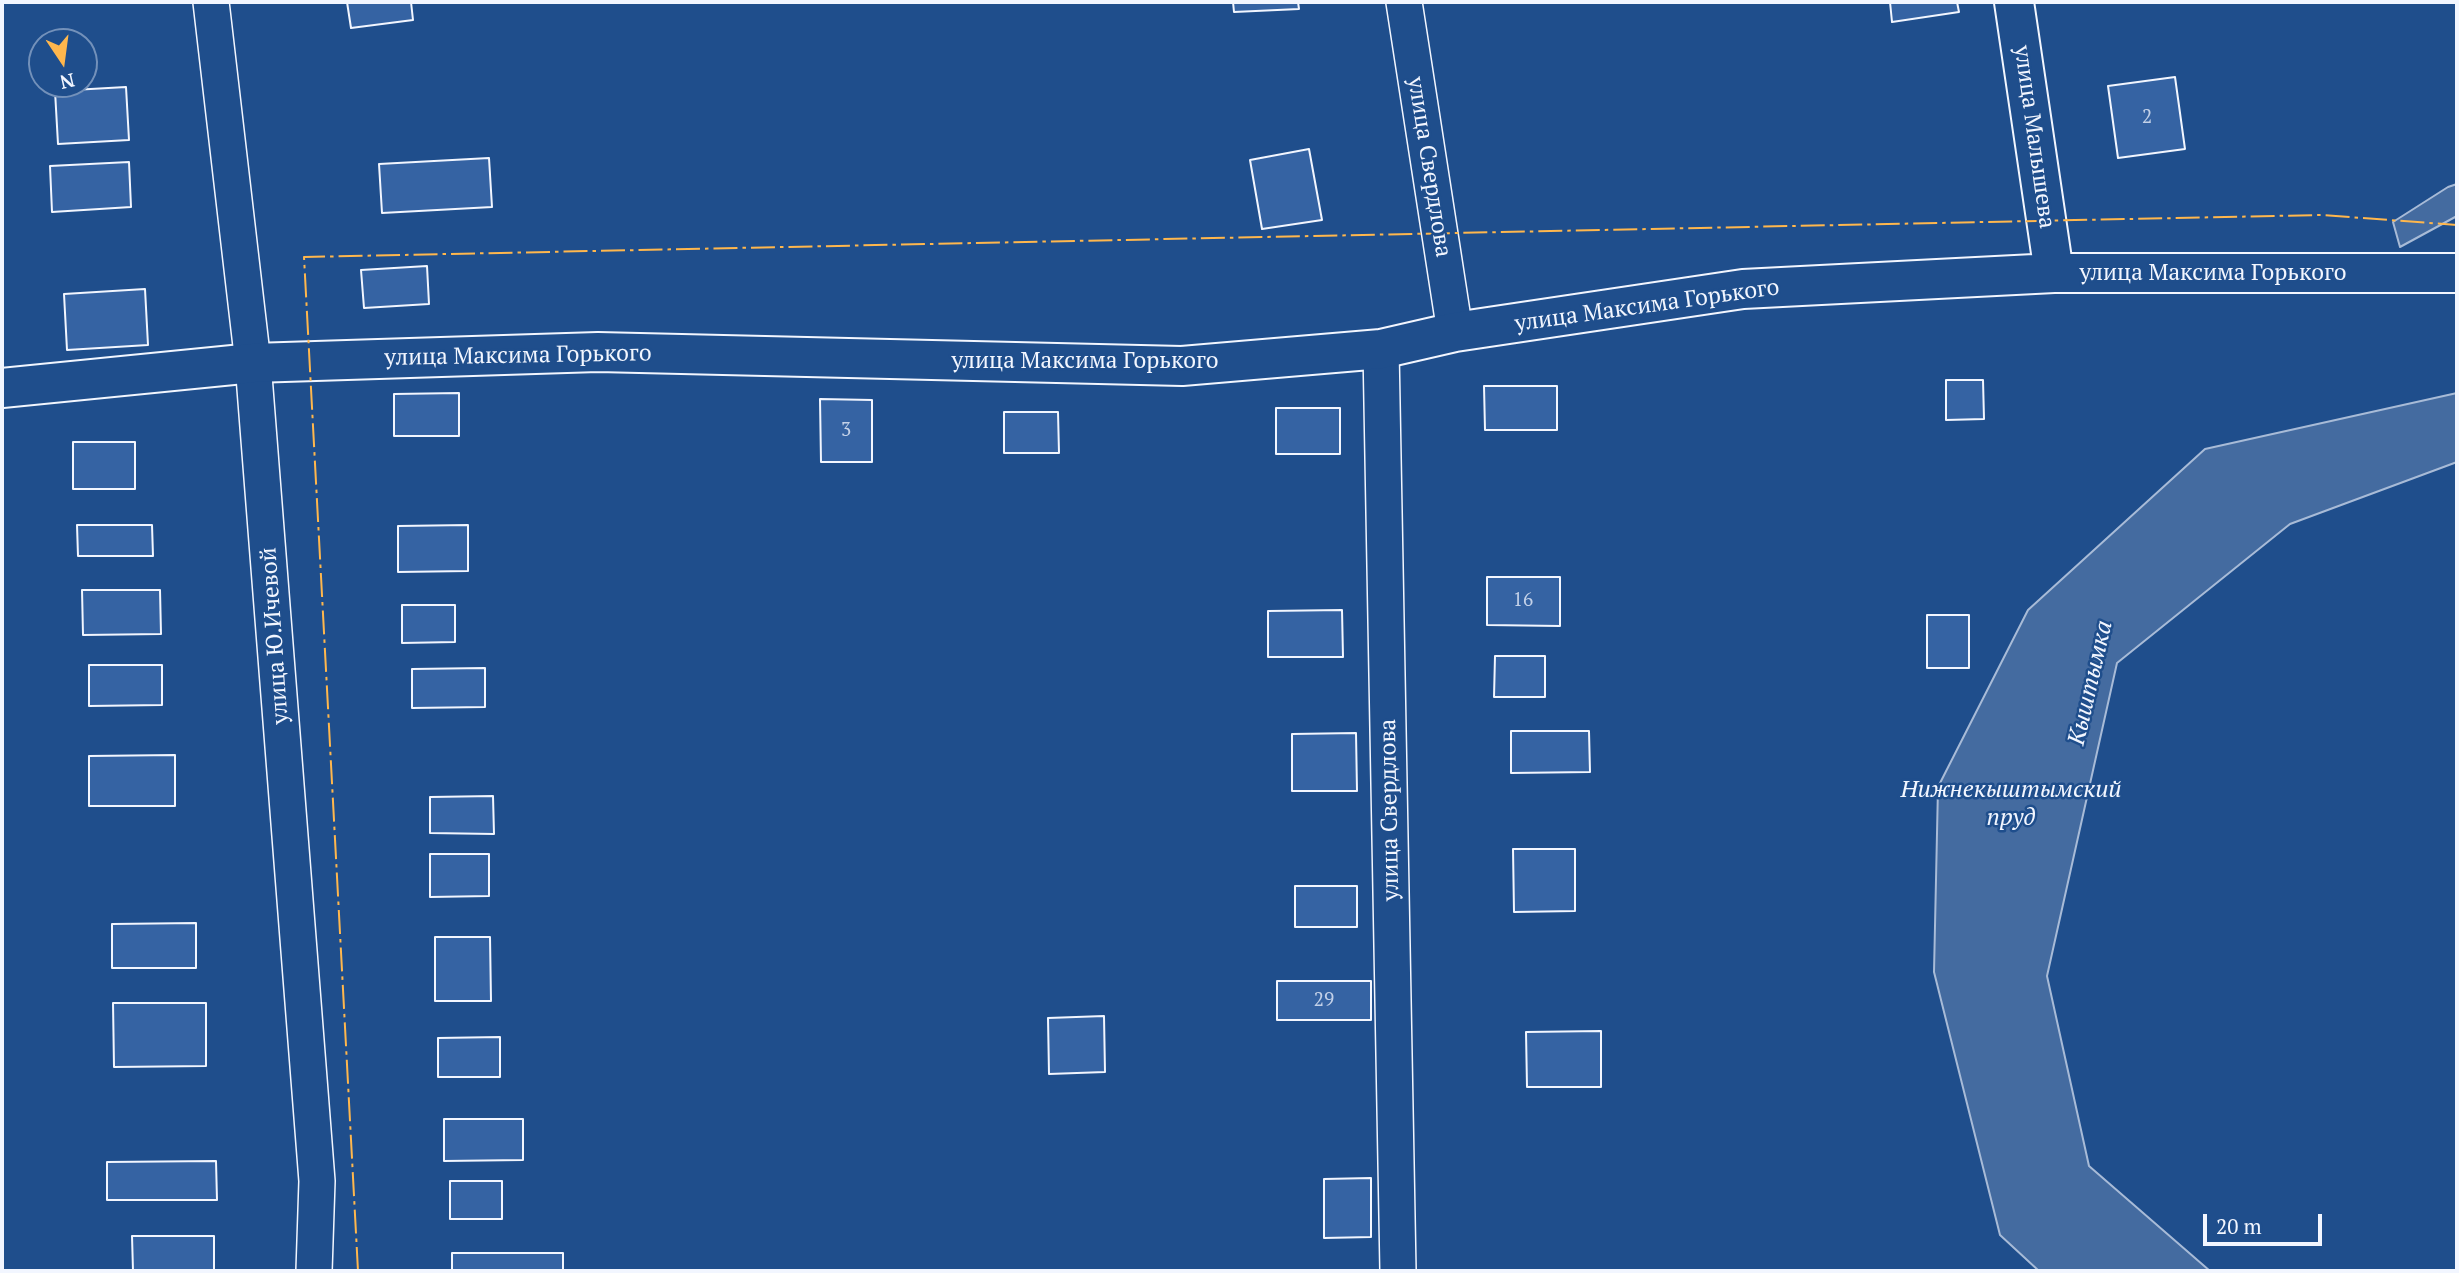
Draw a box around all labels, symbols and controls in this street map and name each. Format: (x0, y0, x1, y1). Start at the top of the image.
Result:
north arrow (28, 28, 98, 98)
street label: улица Малышева (2007, 44, 2061, 230)
text: N (58, 68, 77, 96)
street label: улица Свердлова (1401, 75, 1457, 259)
house number: 2 (2142, 107, 2152, 129)
street label: улица Максима Горького (2079, 259, 2347, 287)
street label: улица Максима Горького (1513, 274, 1781, 338)
street label: улица Максима Горького (384, 340, 652, 372)
street label: улица Максима Горького (951, 347, 1219, 375)
house number: 3 (841, 420, 851, 442)
street label: улица Ю.Ичевой (255, 547, 295, 725)
house number: 16 (1513, 590, 1533, 612)
water label: Кыштымка (2063, 618, 2119, 748)
street label: улица Свердлова (1375, 719, 1405, 901)
water label: Нижнекыштымский пруд (1900, 776, 2122, 832)
house number: 29 (1314, 990, 1334, 1012)
scale bar (2207, 1200, 2326, 1244)
text: 20 m (2216, 1212, 2262, 1240)

